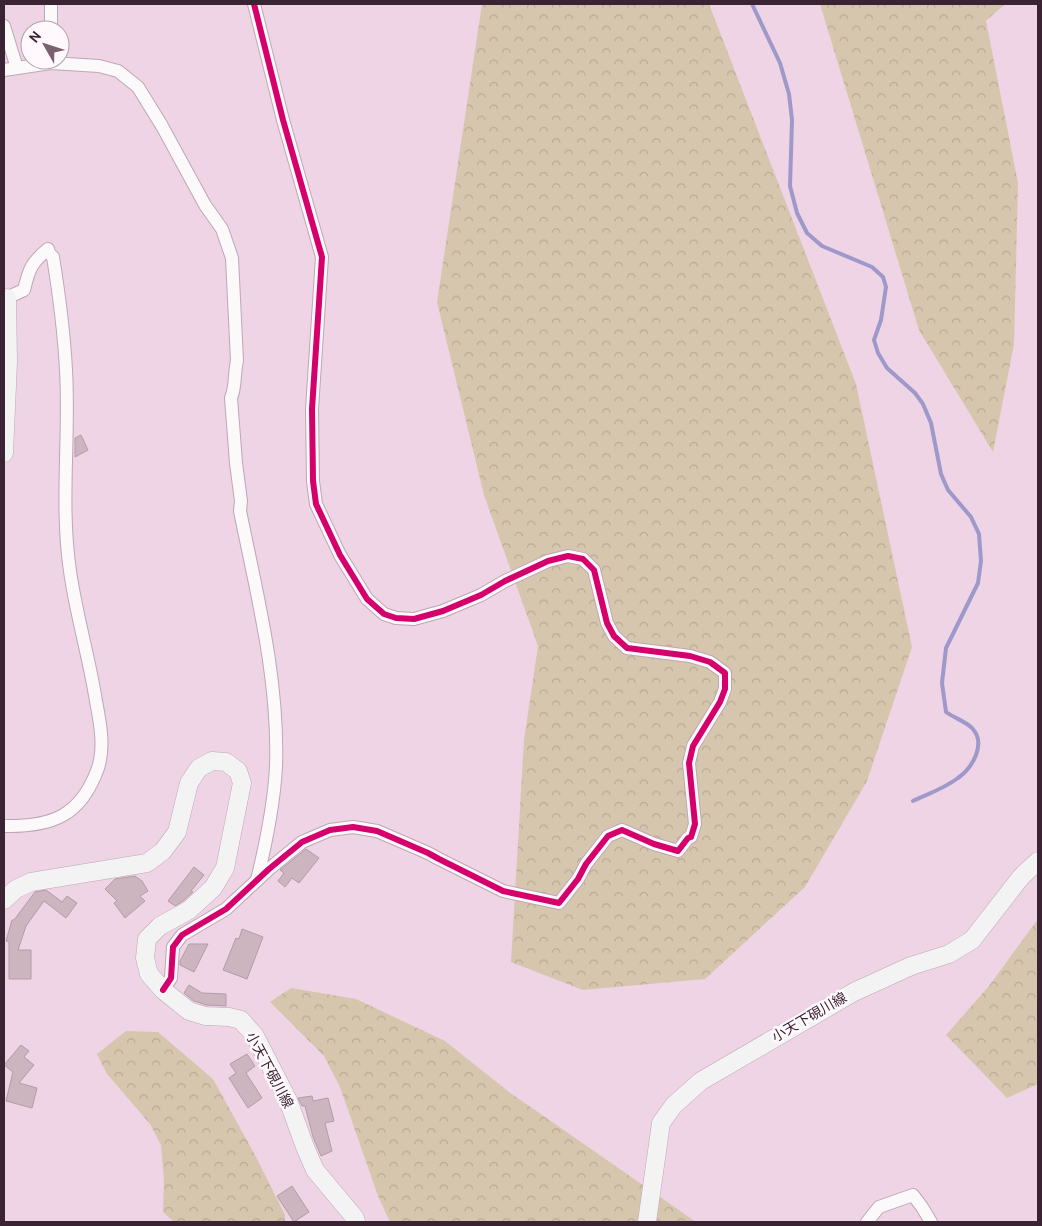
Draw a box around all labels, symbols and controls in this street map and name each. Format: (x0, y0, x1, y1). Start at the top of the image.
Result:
north arrow (20, 20, 70, 70)
text: N (25, 27, 45, 46)
street label: 小天下硯川線 (768, 988, 850, 1046)
street label: 小天下硯川線 (242, 1029, 298, 1111)

